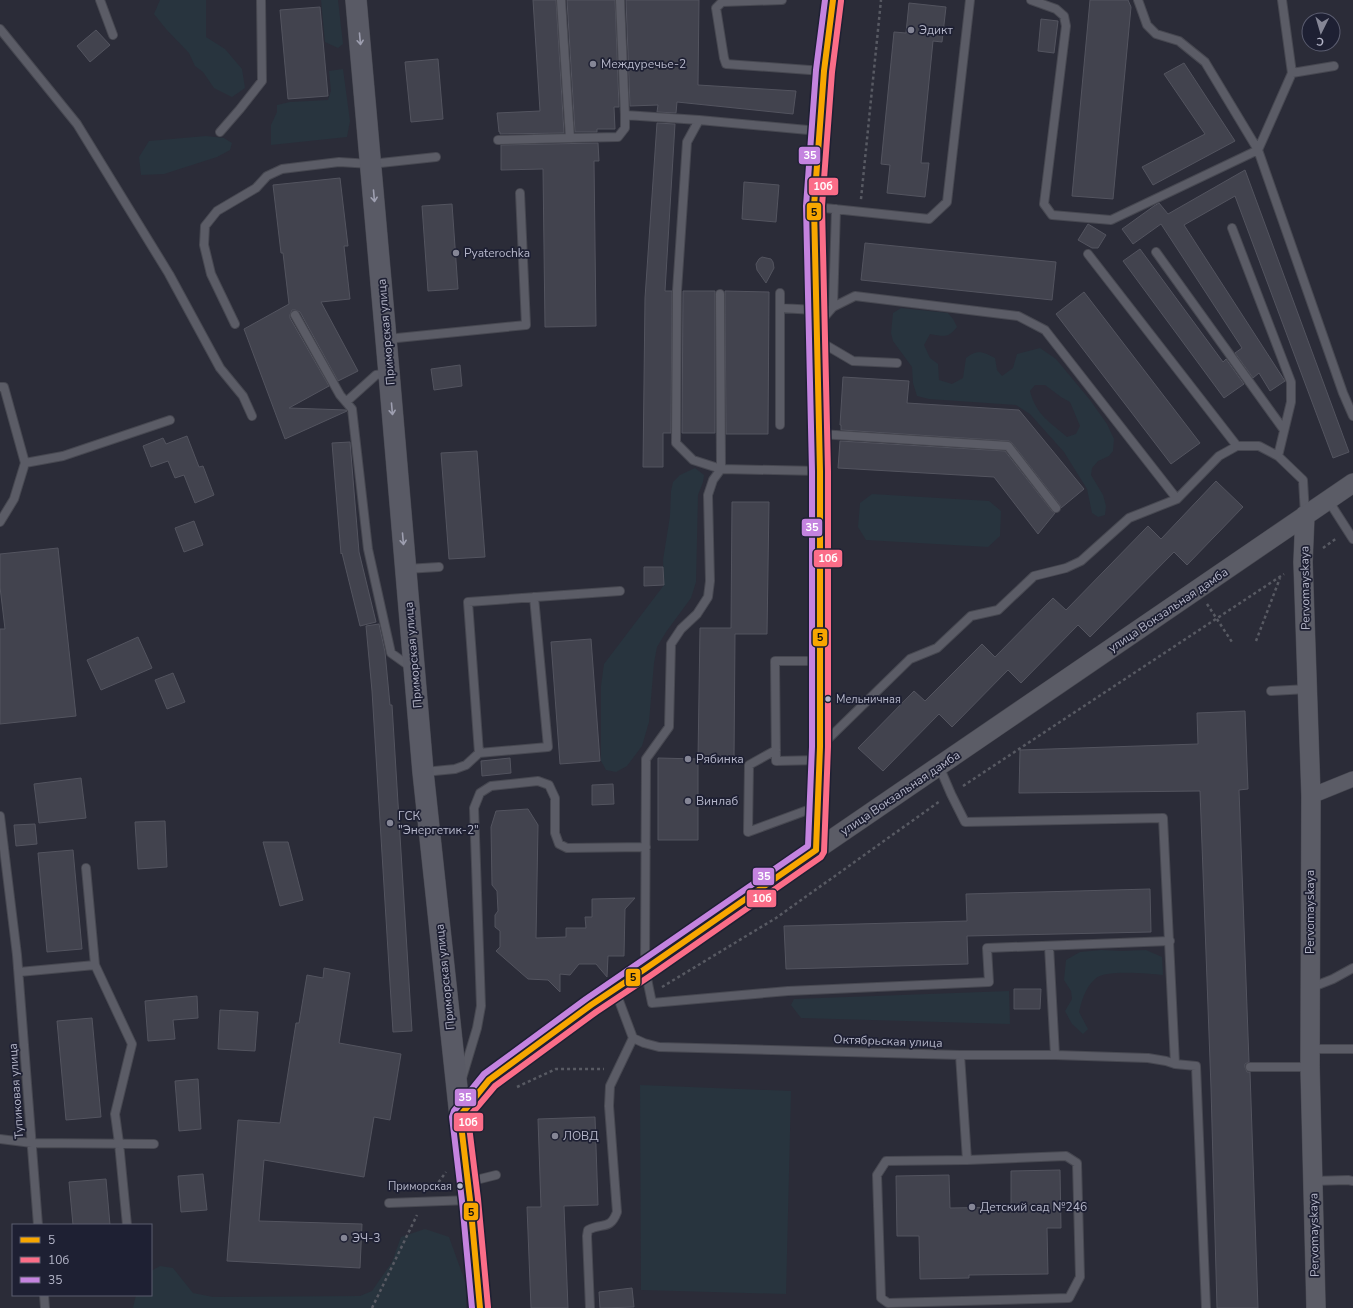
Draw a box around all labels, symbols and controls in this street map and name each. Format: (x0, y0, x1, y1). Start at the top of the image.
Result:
north arrow (1301, 12, 1341, 52)
place label: Эдикт (919, 22, 953, 38)
marker: Эдикт (906, 25, 916, 35)
one-way arrow (356, 32, 363, 45)
text: С (1315, 34, 1325, 49)
place label: Междуречье-2 (601, 56, 686, 72)
marker: Междуречье-2 (588, 59, 598, 69)
line badge: 35 (798, 146, 821, 165)
text: 35 (803, 148, 817, 163)
line badge: 10б (808, 177, 839, 196)
text: 10б (813, 179, 833, 194)
one-way arrow (370, 189, 377, 202)
line badge: 5 (806, 202, 822, 221)
text: 5 (811, 205, 818, 220)
place label: Pyaterochka (464, 245, 530, 261)
marker: Pyaterochka (451, 248, 461, 258)
street label: Приморская улица (373, 278, 399, 386)
one-way arrow (389, 402, 396, 415)
line badge: 35 (801, 518, 823, 537)
text: 35 (805, 520, 819, 535)
one-way arrow (400, 532, 407, 545)
street label: Pervomayskaya (1296, 546, 1314, 630)
line badge: 10б (813, 549, 843, 568)
text: 10б (818, 551, 838, 566)
street label: улица Вокзальная дамба (1105, 564, 1231, 656)
street label: Приморская улица (400, 601, 426, 709)
line badge: 5 (812, 628, 828, 647)
text: 5 (817, 630, 824, 645)
place label: Мельничная (836, 692, 901, 707)
marker: Мельничная (823, 694, 833, 704)
street label: улица Вокзальная дамба (837, 747, 963, 839)
place label: Рябинка (696, 751, 744, 767)
marker: Рябинка (683, 754, 693, 764)
place label: Винлаб (696, 793, 739, 809)
marker: Винлаб (683, 796, 693, 806)
place label: ГСК "Энергетик-2" (398, 808, 479, 838)
marker: ГСК "Энергетик-2" (385, 818, 395, 828)
line badge: 35 (752, 867, 775, 886)
text: 35 (757, 869, 771, 884)
street label: Pervomayskaya (1302, 870, 1318, 954)
line badge: 10б (746, 889, 777, 908)
text: 10б (752, 891, 772, 906)
street label: Приморская улица (431, 923, 459, 1031)
line badge: 5 (625, 968, 641, 987)
text: 5 (630, 970, 637, 985)
street label: Октябрьская улица (833, 1031, 943, 1051)
street label: Тупиковая улица (5, 1043, 27, 1139)
line badge: 35 (454, 1088, 477, 1107)
text: 35 (458, 1090, 472, 1105)
line badge: 10б (453, 1112, 484, 1132)
text: 10б (458, 1115, 478, 1130)
place label: ЛОВД (563, 1128, 599, 1144)
marker: ЛОВД (550, 1131, 560, 1141)
place label: Приморская (388, 1179, 452, 1194)
marker: Приморская (455, 1181, 465, 1191)
street label: Pervomayskaya (1305, 1193, 1323, 1277)
place label: Детский сад №246 (980, 1199, 1087, 1215)
line badge: 5 (463, 1202, 479, 1221)
marker: Детский сад №246 (967, 1202, 977, 1212)
text: 5 (468, 1205, 475, 1220)
legend (12, 1224, 152, 1296)
place label: ЭЧ-3 (352, 1230, 380, 1246)
text: 5 (48, 1232, 55, 1248)
marker: ЭЧ-3 (339, 1233, 349, 1243)
text: 10б (48, 1252, 69, 1268)
text: 35 (48, 1272, 62, 1288)

